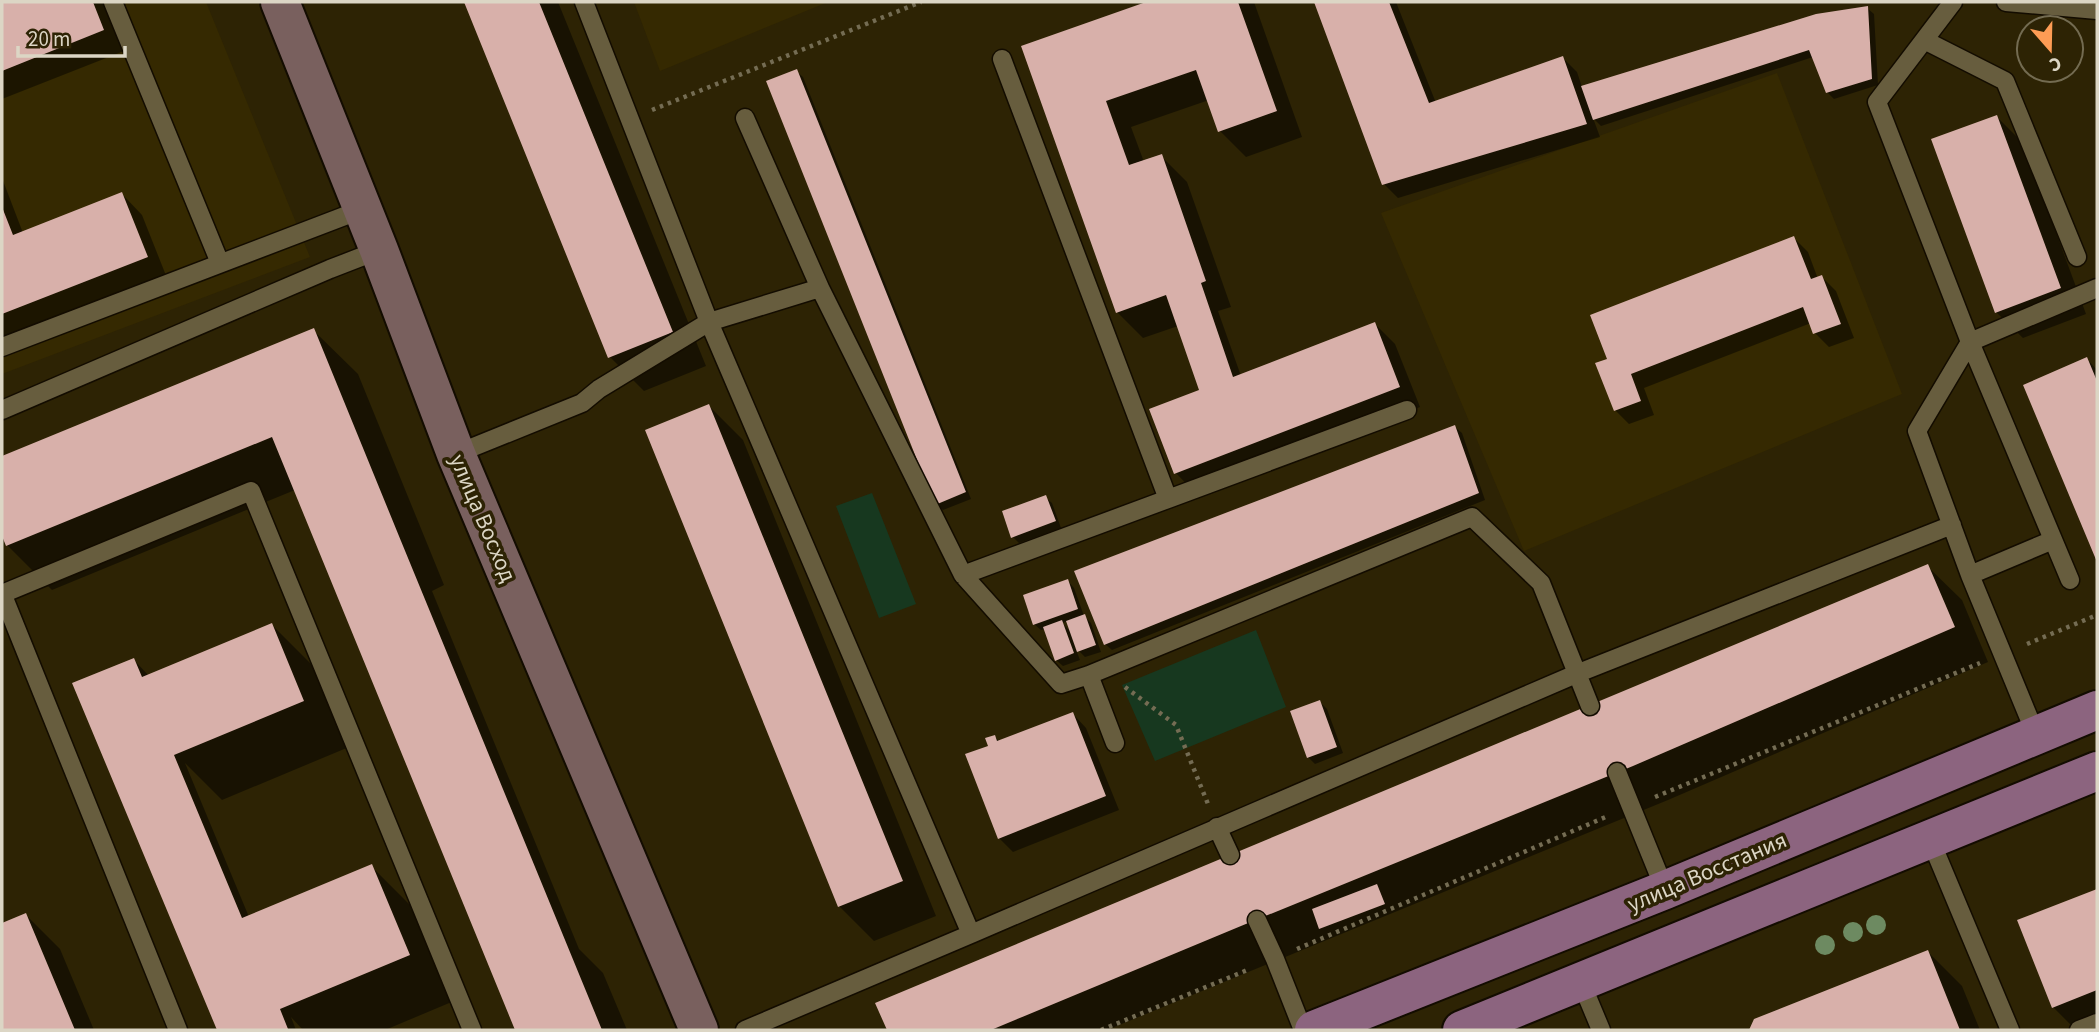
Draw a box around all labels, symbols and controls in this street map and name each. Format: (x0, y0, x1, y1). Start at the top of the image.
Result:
scale bar (18, 14, 124, 58)
north arrow (2015, 14, 2085, 84)
text: 20 m (28, 24, 70, 54)
text: С (2045, 49, 2065, 78)
street label: улица Восход (441, 449, 525, 587)
street label: улица Восстания (1622, 823, 1792, 921)

